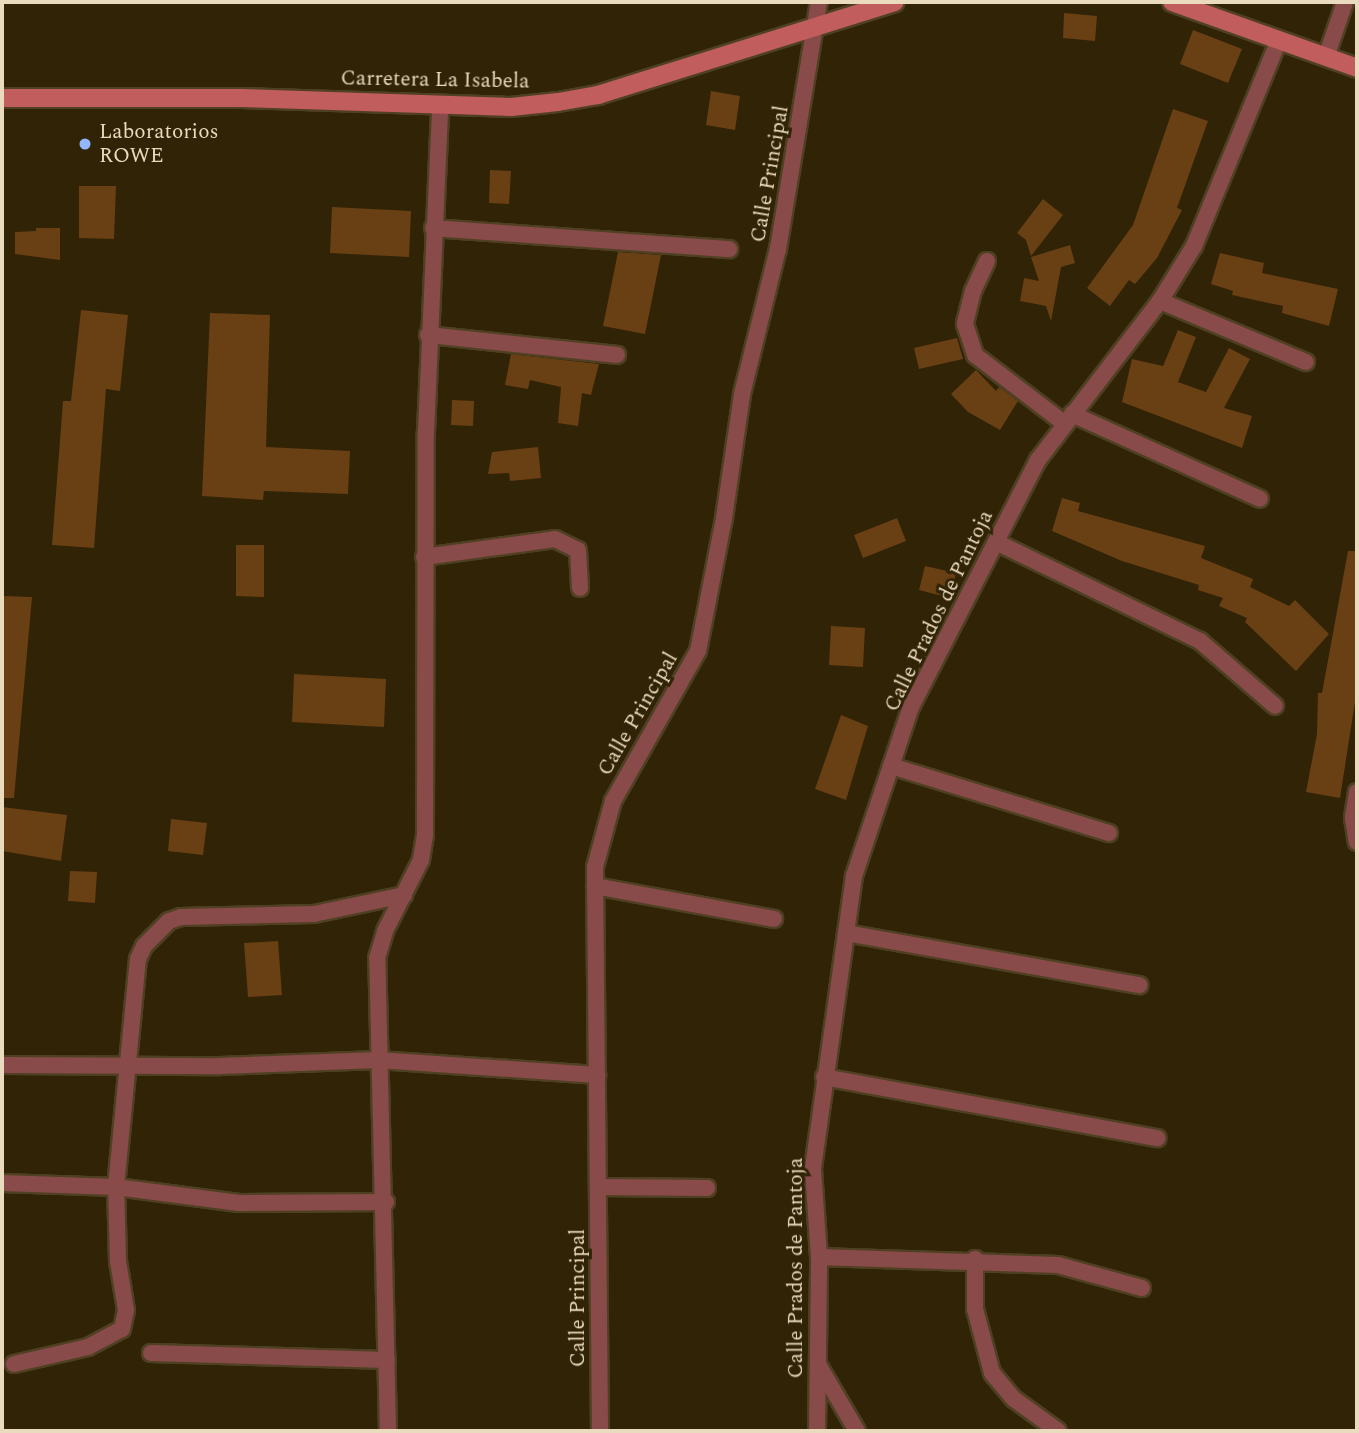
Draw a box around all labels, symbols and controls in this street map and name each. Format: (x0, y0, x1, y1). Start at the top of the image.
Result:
street label: Carretera La Isabela (340, 66, 530, 94)
street label: Calle Principal (746, 104, 794, 244)
place label: Laboratorios ROWE (99, 119, 219, 169)
marker: Laboratorios ROWE (77, 136, 93, 152)
street label: Calle Prados de Pantoja (879, 506, 999, 716)
street label: Calle Principal (592, 648, 684, 780)
street label: Calle Prados de Pantoja (783, 1158, 809, 1378)
street label: Calle Principal (565, 1229, 591, 1367)

